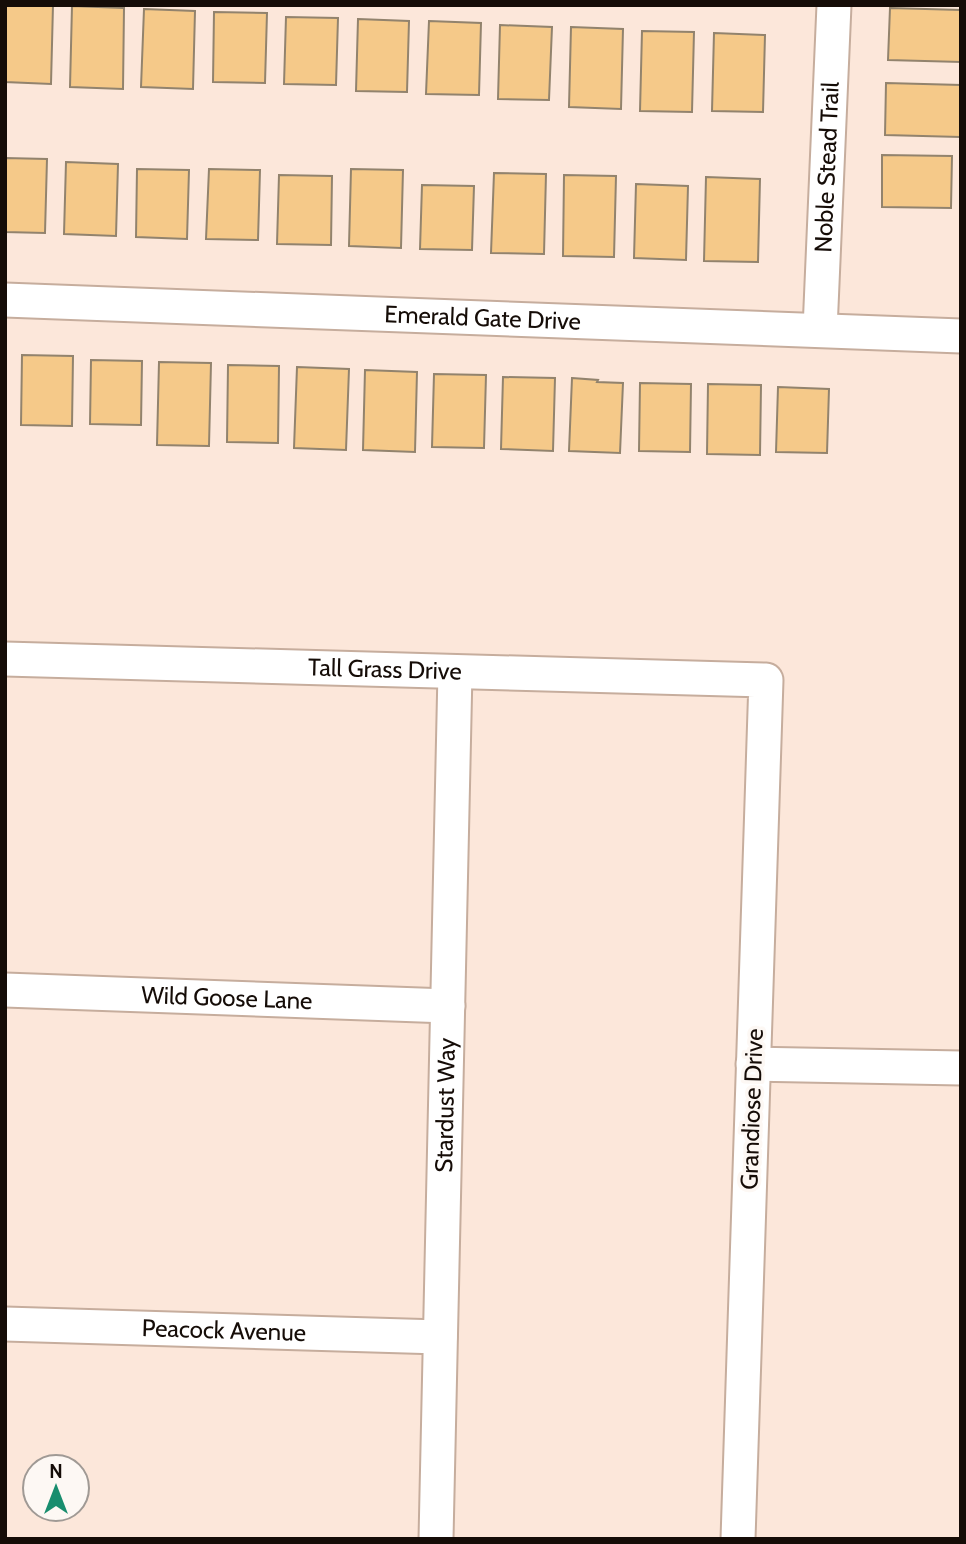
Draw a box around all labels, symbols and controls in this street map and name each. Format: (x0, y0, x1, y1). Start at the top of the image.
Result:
street label: Noble Stead Trail (808, 81, 845, 253)
street label: Emerald Gate Drive (384, 299, 581, 336)
street label: Tall Grass Drive (308, 652, 462, 686)
street label: Wild Goose Lane (141, 980, 313, 1015)
street label: Grandiose Drive (734, 1028, 769, 1190)
street label: Stardust Way (429, 1037, 461, 1173)
street label: Peacock Avenue (141, 1313, 307, 1347)
north arrow (21, 1453, 91, 1523)
text: N (49, 1460, 63, 1483)

